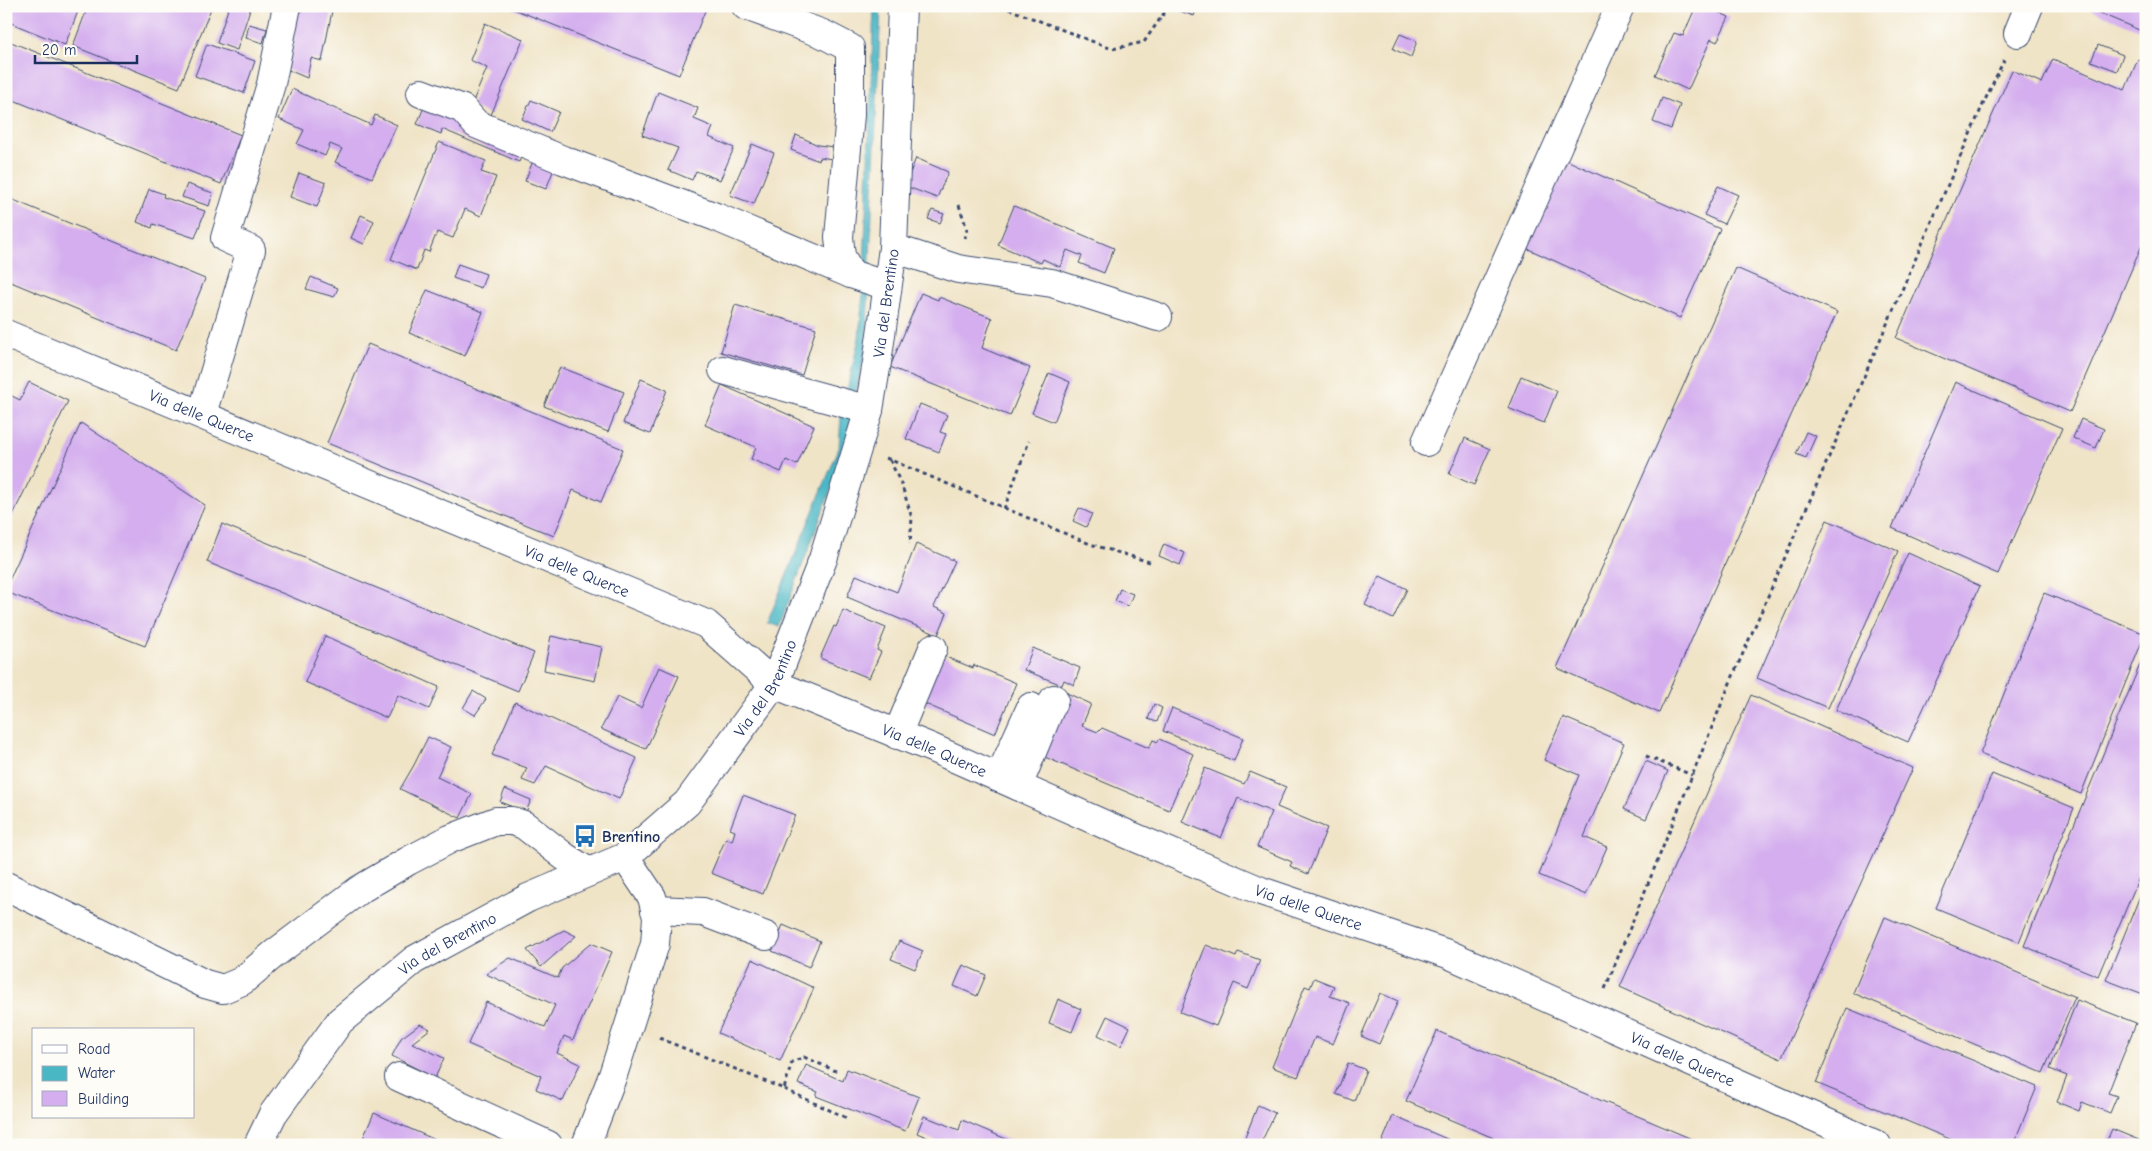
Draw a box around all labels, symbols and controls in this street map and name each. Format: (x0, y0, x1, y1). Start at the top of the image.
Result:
scale bar (35, 32, 138, 64)
text: 20 m (42, 41, 76, 59)
street label: Via del Brentino (870, 248, 903, 359)
street label: Via delle Querce (146, 386, 257, 446)
street label: Via delle Querce (521, 542, 632, 601)
street label: Via del Brentino (731, 637, 801, 740)
street label: Via delle Querce (879, 721, 989, 781)
bus stop icon: Brentino (572, 823, 598, 849)
place label: Brentino (602, 828, 660, 846)
street label: Via delle Querce (1252, 881, 1364, 934)
street label: Via del Brentino (395, 909, 499, 979)
legend (32, 1028, 195, 1118)
street label: Via delle Querce (1628, 1028, 1737, 1090)
text: Road (78, 1040, 110, 1058)
text: Water (78, 1064, 115, 1082)
text: Building (78, 1090, 129, 1108)

